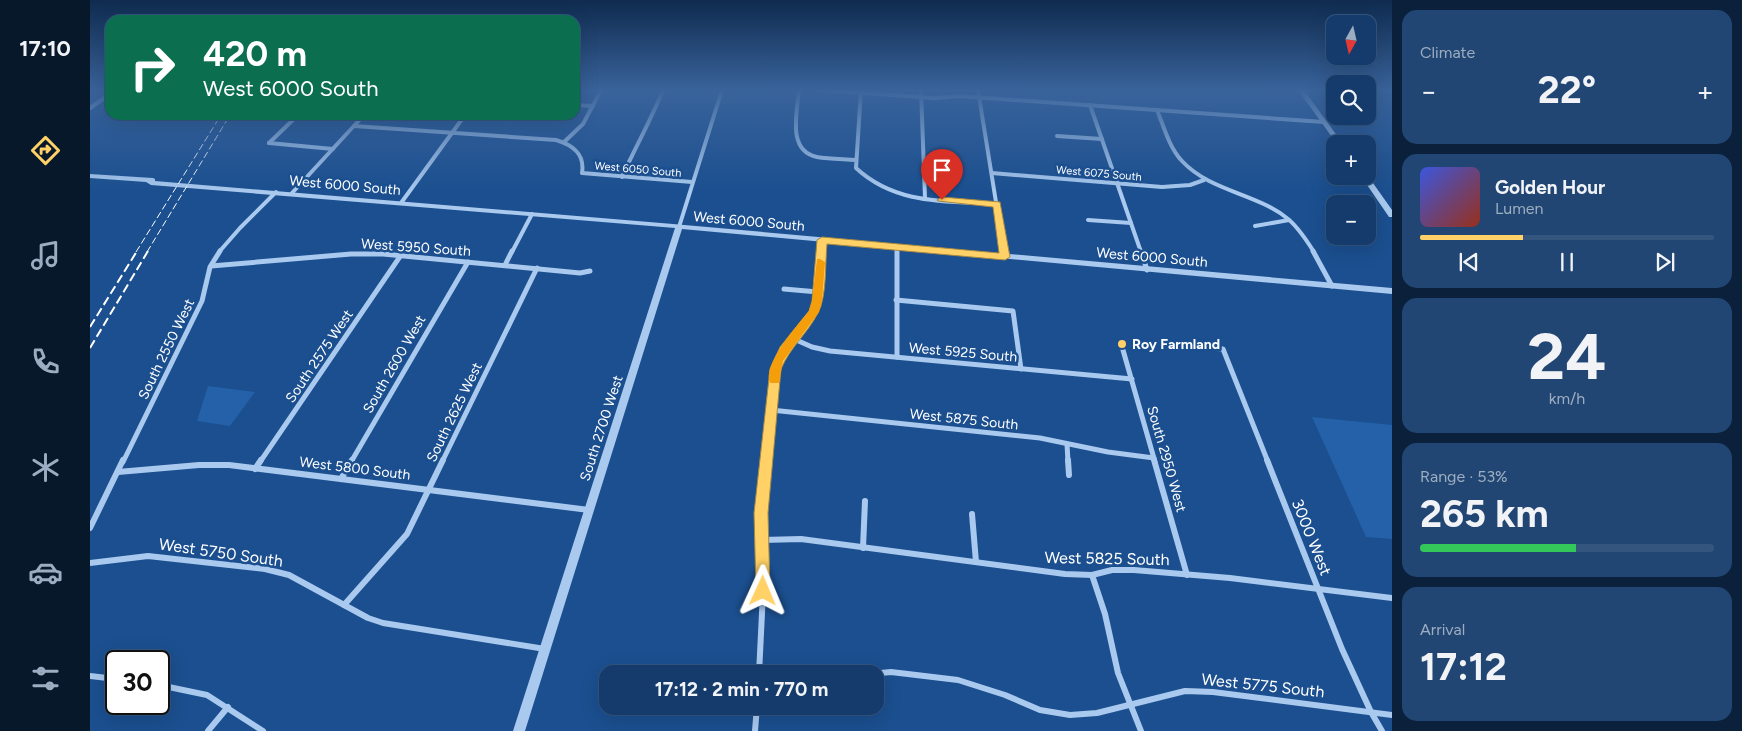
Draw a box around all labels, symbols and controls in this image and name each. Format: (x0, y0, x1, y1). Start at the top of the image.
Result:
north arrow (1326, 15, 1376, 65)
map controls (1326, 15, 1376, 245)
text: 420 m (203, 33, 307, 75)
text: 17:10 (19, 35, 71, 62)
icon: right (120, 35, 185, 100)
text: Climate (1420, 43, 1475, 62)
text: 22° (1538, 67, 1596, 113)
text: − (1420, 74, 1437, 108)
text: + (1697, 74, 1714, 108)
text: West 6000 South (203, 75, 379, 102)
button: search (1326, 75, 1376, 125)
icon: directions (28, 133, 63, 168)
button: + (1326, 135, 1376, 185)
pin (921, 149, 963, 200)
icon: arrive (928, 156, 956, 184)
street label: West 6050 South (594, 159, 682, 180)
street label: West 6075 South (1056, 163, 1142, 184)
street label: West 6000 South (289, 172, 402, 199)
text: Golden Hour (1495, 176, 1605, 199)
button: − (1326, 195, 1376, 245)
text: Lumen (1495, 199, 1544, 218)
street label: West 6000 South (693, 208, 806, 235)
street label: West 5950 South (361, 235, 472, 260)
icon: music (28, 238, 63, 273)
street label: West 6000 South (1096, 244, 1209, 271)
icon: previous (1455, 248, 1483, 276)
icon: pause (1553, 248, 1581, 276)
icon: next (1651, 248, 1679, 276)
street label: South 2550 West (135, 296, 198, 402)
street label: South 2575 West (282, 307, 357, 406)
street label: South 2600 West (359, 312, 429, 416)
text: 24 (1528, 317, 1606, 395)
place label: Roy Farmland (1132, 336, 1220, 353)
marker: Roy Farmland (1116, 338, 1128, 350)
street label: West 5925 South (908, 339, 1018, 366)
icon: phone (28, 344, 63, 379)
street label: South 2625 West (423, 360, 486, 465)
street label: South 2700 West (576, 373, 627, 483)
text: km/h (1549, 389, 1585, 408)
street label: South 2950 West (1143, 404, 1190, 514)
street label: West 5875 South (909, 405, 1019, 434)
icon: climate (28, 450, 63, 485)
street label: West 5800 South (299, 453, 411, 484)
text: Range · 53% (1420, 467, 1508, 486)
text: 265 km (1420, 491, 1549, 537)
street label: 3000 West (1288, 496, 1335, 578)
street label: West 5750 South (158, 534, 284, 571)
street label: West 5825 South (1044, 548, 1170, 569)
icon: car (28, 555, 63, 590)
position arrow (736, 564, 788, 616)
text: Arrival (1420, 620, 1465, 639)
text: 17:12 (1420, 644, 1507, 690)
speed limit sign: 30 (105, 650, 170, 715)
icon: filters (28, 661, 63, 696)
street label: West 5775 South (1201, 670, 1325, 701)
text: 17:12 · 2 min · 770 m (655, 678, 828, 701)

